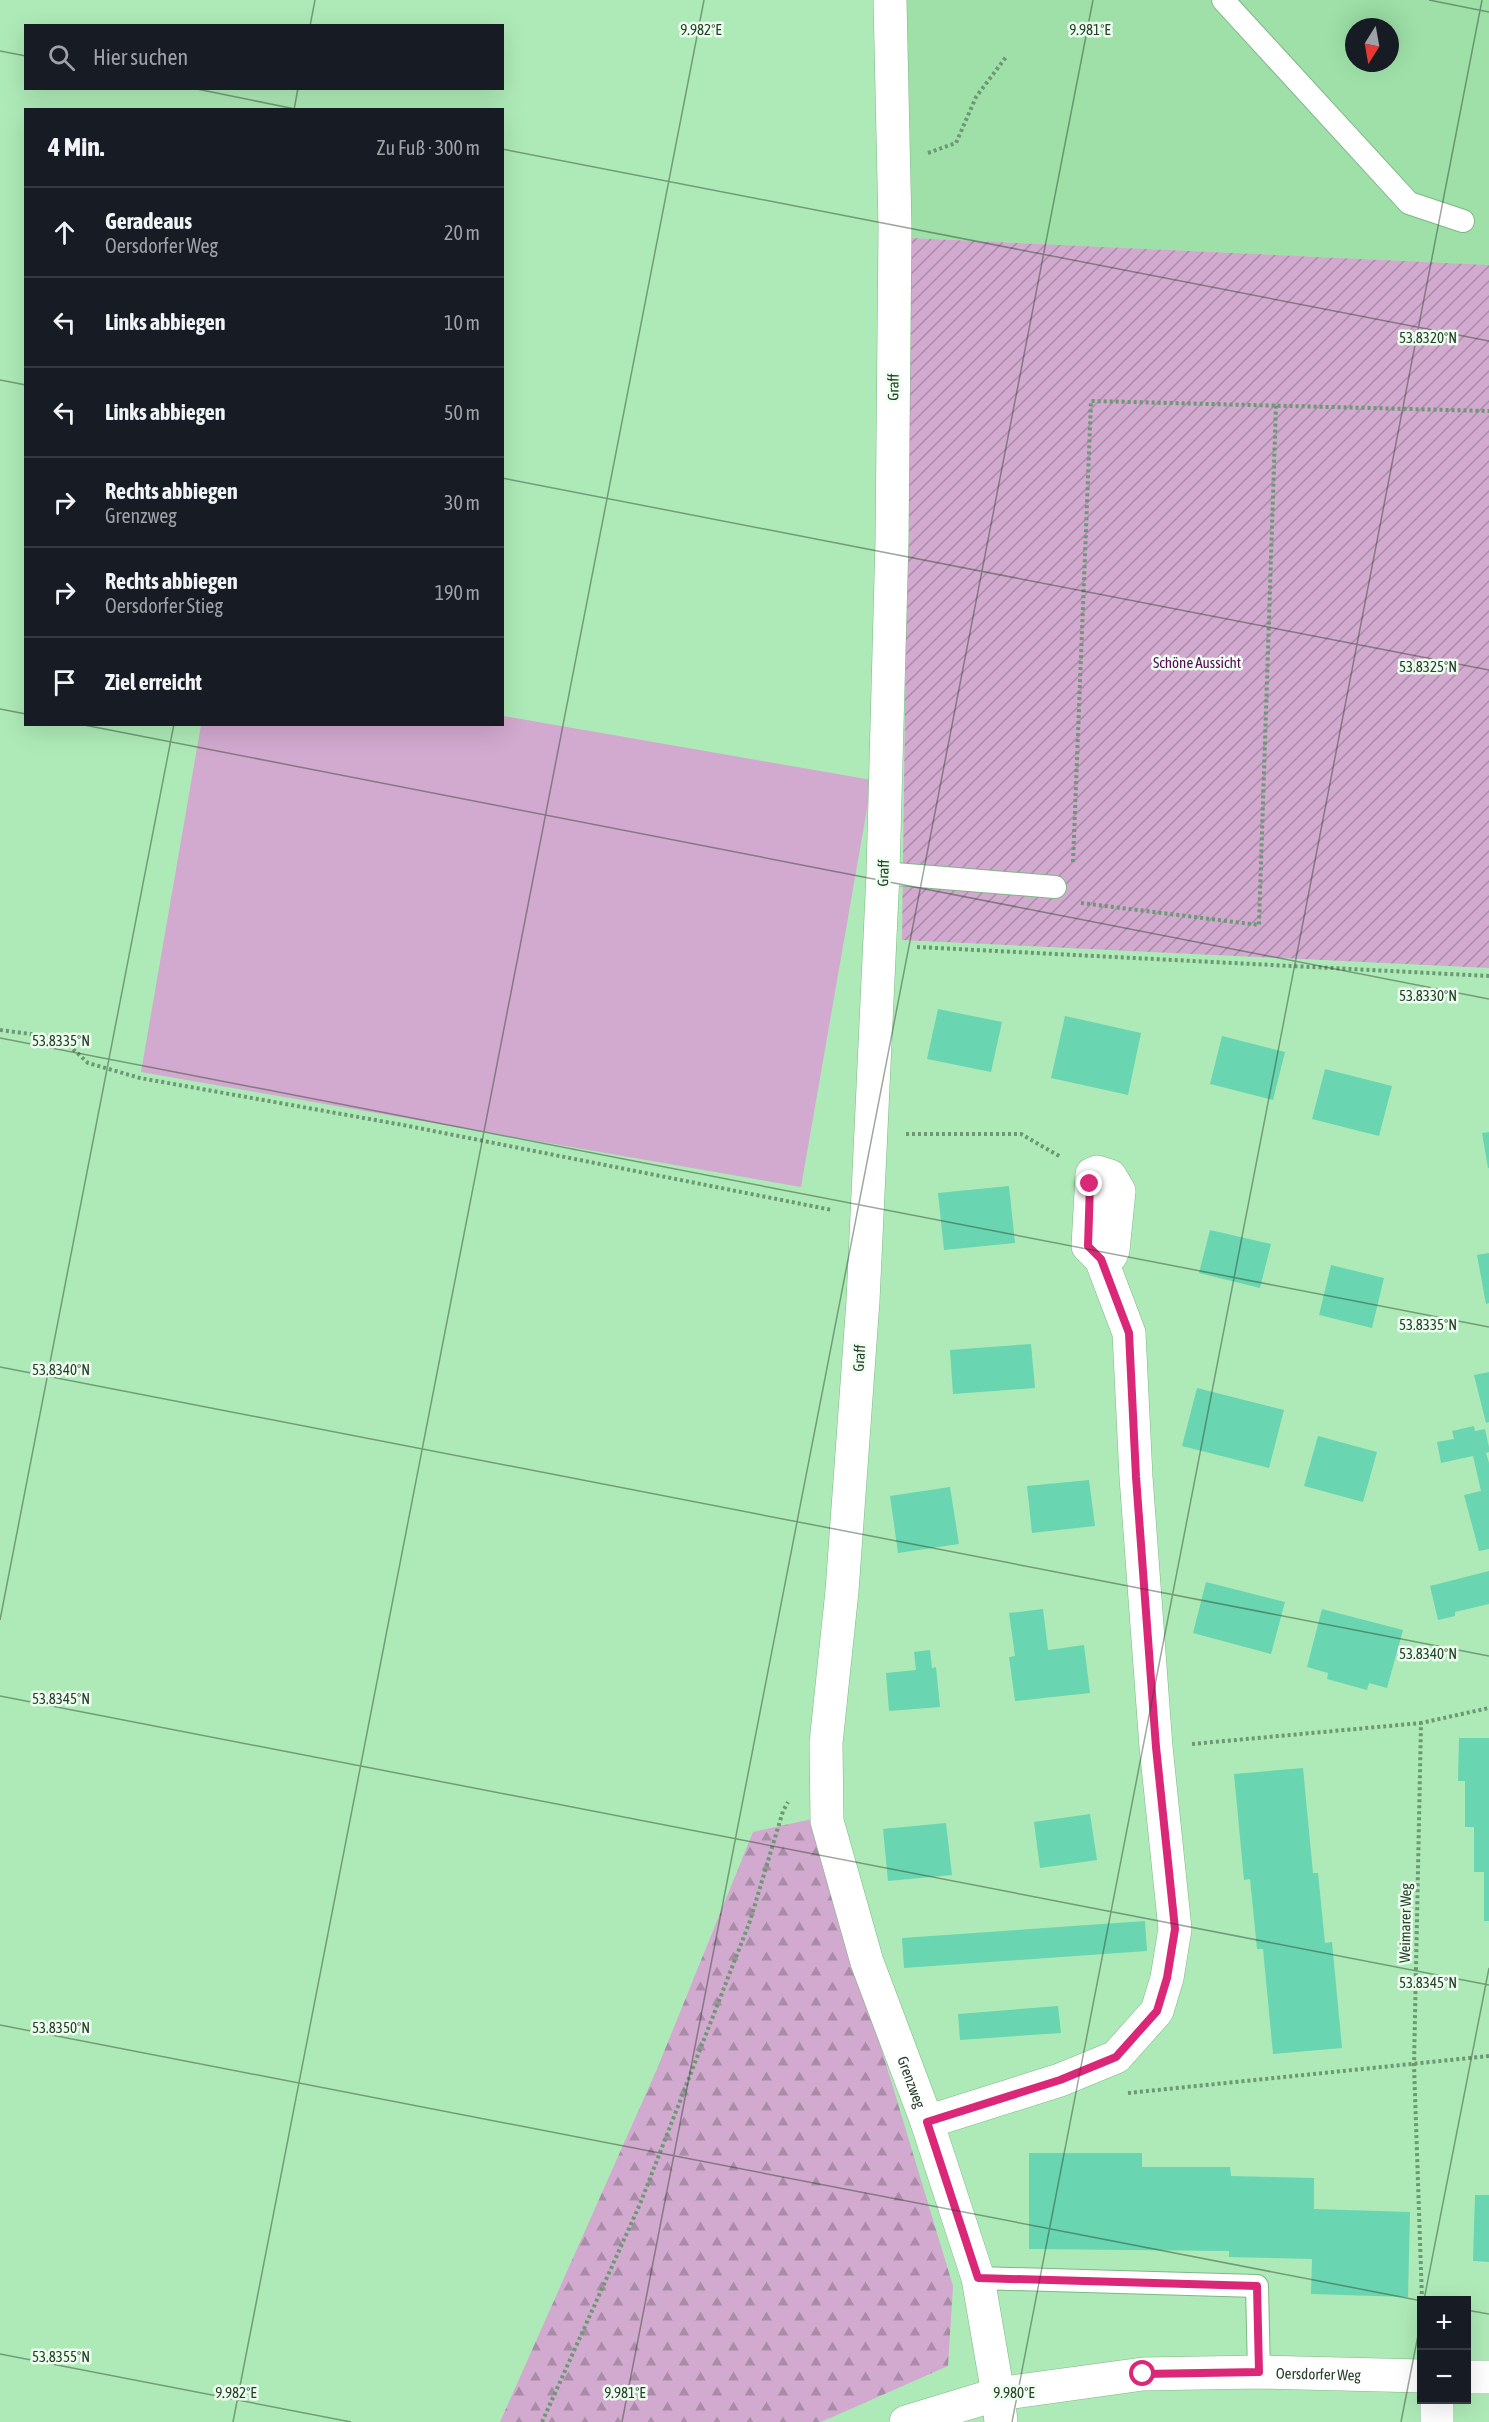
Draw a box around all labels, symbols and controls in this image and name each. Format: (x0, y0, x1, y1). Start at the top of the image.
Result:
north arrow (1345, 18, 1399, 72)
text: 9.982°E (680, 21, 722, 38)
text: 9.981°E (1069, 21, 1111, 38)
search box (24, 24, 504, 90)
icon: search (45, 41, 78, 74)
text: Hier suchen (93, 44, 188, 70)
text: 4 Min. (48, 132, 104, 162)
text: Zu Fuß · 300 m (377, 136, 480, 159)
text: Geradeaus (105, 208, 192, 234)
icon: ahead (48, 216, 81, 249)
text: 20 m (444, 221, 480, 244)
text: Oersdorfer Weg (105, 234, 218, 257)
icon: left (48, 306, 81, 339)
text: Links abbiegen (105, 309, 226, 335)
text: 10 m (444, 311, 480, 334)
text: 53.8320°N (1399, 329, 1457, 346)
street label: Graff (884, 373, 902, 401)
icon: left (48, 396, 81, 429)
text: Links abbiegen (105, 399, 226, 425)
text: 50 m (444, 401, 480, 424)
text: Rechts abbiegen (105, 478, 238, 504)
icon: right (48, 486, 81, 519)
text: 30 m (444, 491, 480, 514)
text: Grenzweg (105, 504, 177, 527)
text: Rechts abbiegen (105, 568, 238, 594)
icon: right (48, 576, 81, 609)
text: 190 m (435, 581, 480, 604)
text: Oersdorfer Stieg (105, 594, 223, 617)
park label: Schöne Aussicht (1153, 654, 1241, 671)
text: 53.8325°N (1399, 658, 1457, 675)
icon: arrive (48, 666, 81, 699)
text: Ziel erreicht (105, 669, 202, 695)
street label: Graff (874, 859, 892, 887)
text: 53.8330°N (1399, 987, 1457, 1004)
text: 53.8335°N (32, 1032, 90, 1049)
route end (1076, 1170, 1102, 1196)
text: 53.8335°N (1399, 1316, 1457, 1333)
street label: Graff (850, 1344, 868, 1372)
text: 53.8340°N (32, 1361, 90, 1378)
text: 53.8340°N (1399, 1645, 1457, 1662)
text: 53.8345°N (32, 1690, 90, 1707)
street label: Weimarer Weg (1396, 1882, 1414, 1963)
text: 53.8345°N (1399, 1974, 1457, 1991)
text: 53.8350°N (32, 2019, 90, 2036)
street label: Grenzweg (895, 2054, 930, 2111)
map controls (1417, 2296, 1471, 2404)
button: + (1417, 2296, 1471, 2350)
text: 53.8355°N (32, 2348, 90, 2365)
button: − (1417, 2350, 1471, 2404)
route start (1129, 2360, 1155, 2386)
street label: Oersdorfer Weg (1276, 2364, 1362, 2383)
text: 9.982°E (215, 2384, 257, 2401)
text: 9.981°E (604, 2384, 646, 2401)
text: 9.980°E (993, 2384, 1035, 2401)

